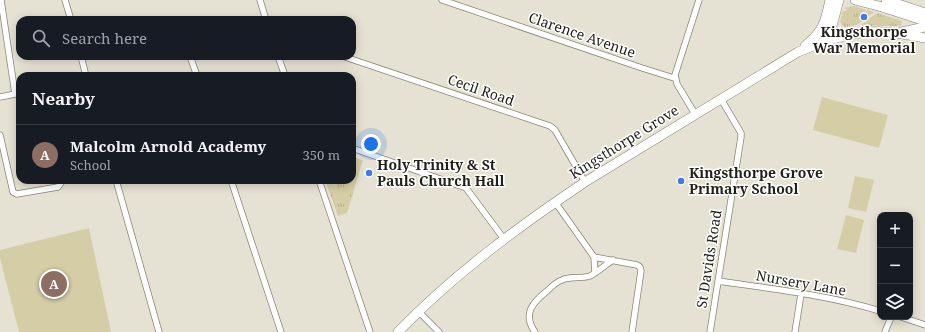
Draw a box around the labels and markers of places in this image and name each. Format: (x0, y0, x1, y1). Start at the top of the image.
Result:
marker: Kingsthorpe War Memorial (859, 12, 869, 22)
place label: Kingsthorpe War Memorial (813, 22, 915, 57)
place label: Holy Trinity & St Pauls Church Hall (377, 155, 504, 190)
place label: Kingsthorpe Grove Primary School (689, 163, 823, 198)
marker: Holy Trinity & St Pauls Church Hall (364, 168, 374, 178)
marker: Kingsthorpe Grove Primary School (676, 176, 686, 186)
pin: A (41, 269, 67, 299)

